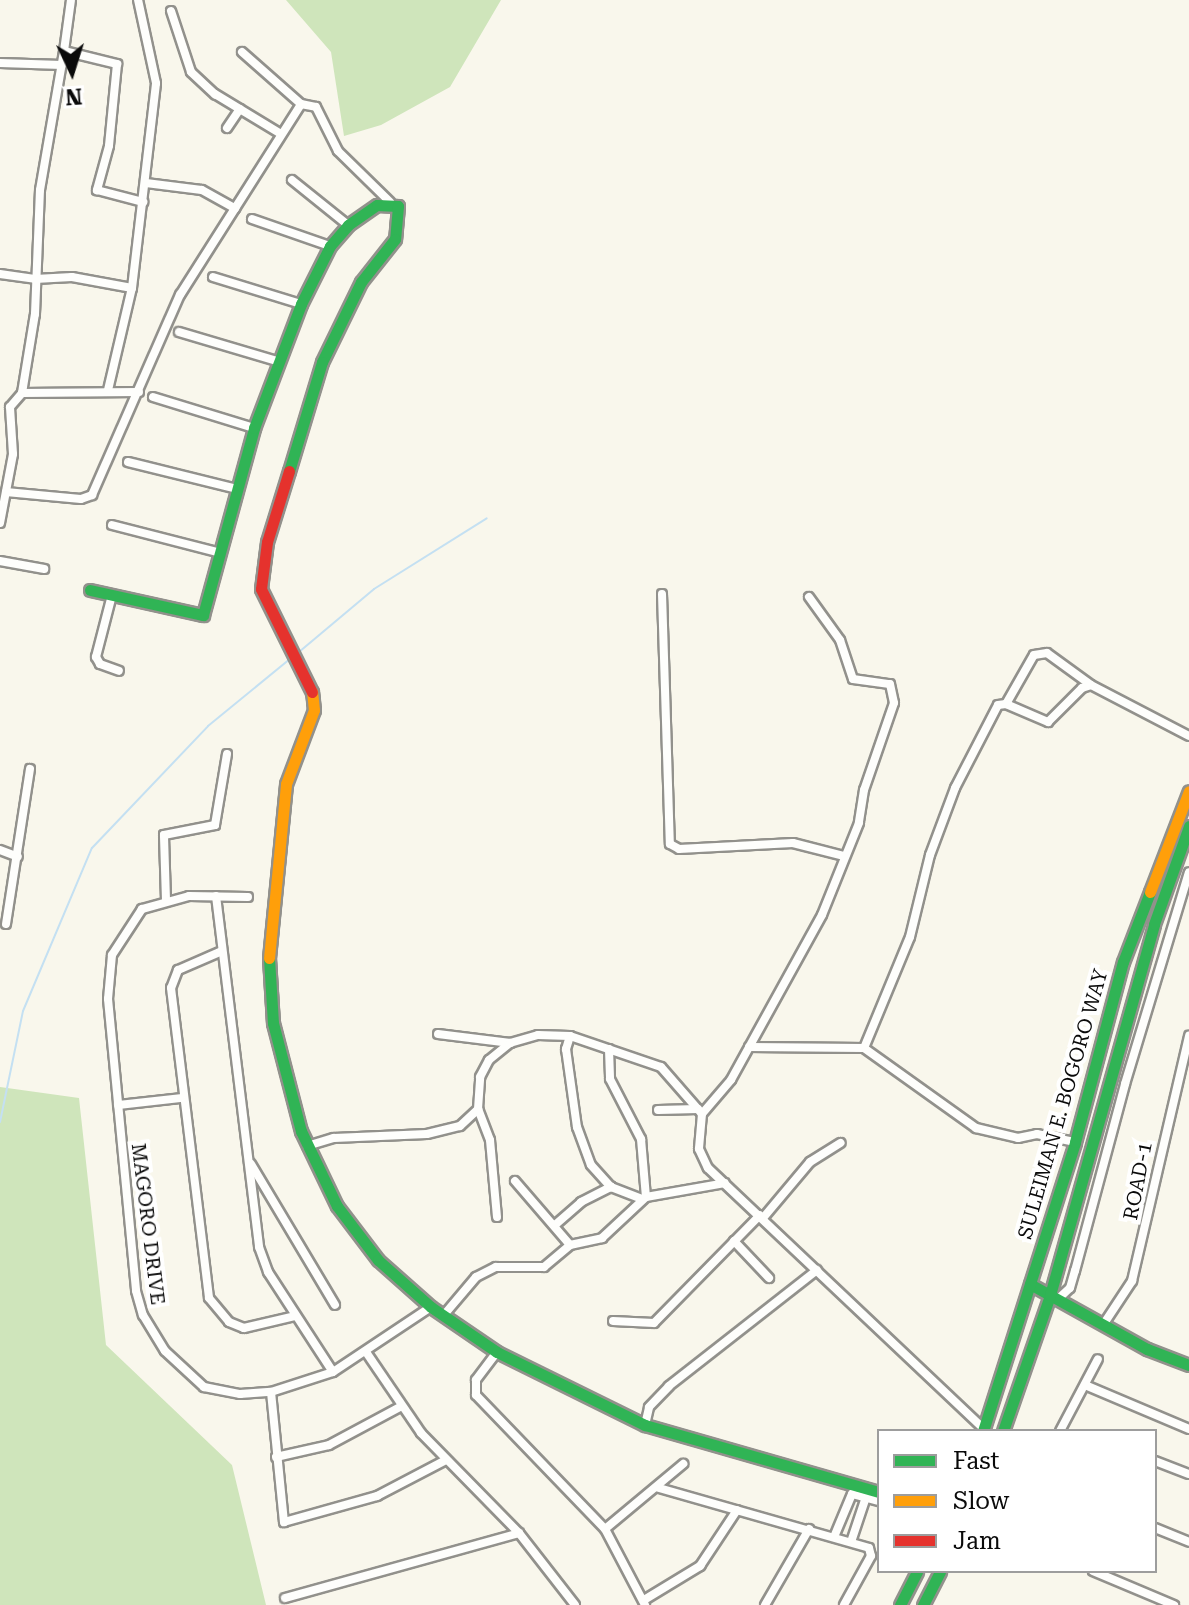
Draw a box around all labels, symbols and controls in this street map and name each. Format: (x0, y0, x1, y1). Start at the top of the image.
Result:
north arrow (32, 32, 112, 112)
text: N (64, 83, 83, 110)
street label: SULEIMAN E. BOGORO WAY (1013, 966, 1113, 1242)
street label: ROAD-1 (1119, 1140, 1157, 1222)
street label: MAGORO DRIVE (126, 1142, 170, 1306)
legend (877, 1429, 1157, 1573)
text: Fast (953, 1447, 1000, 1475)
text: Slow (953, 1487, 1009, 1515)
text: Jam (953, 1527, 1001, 1555)

